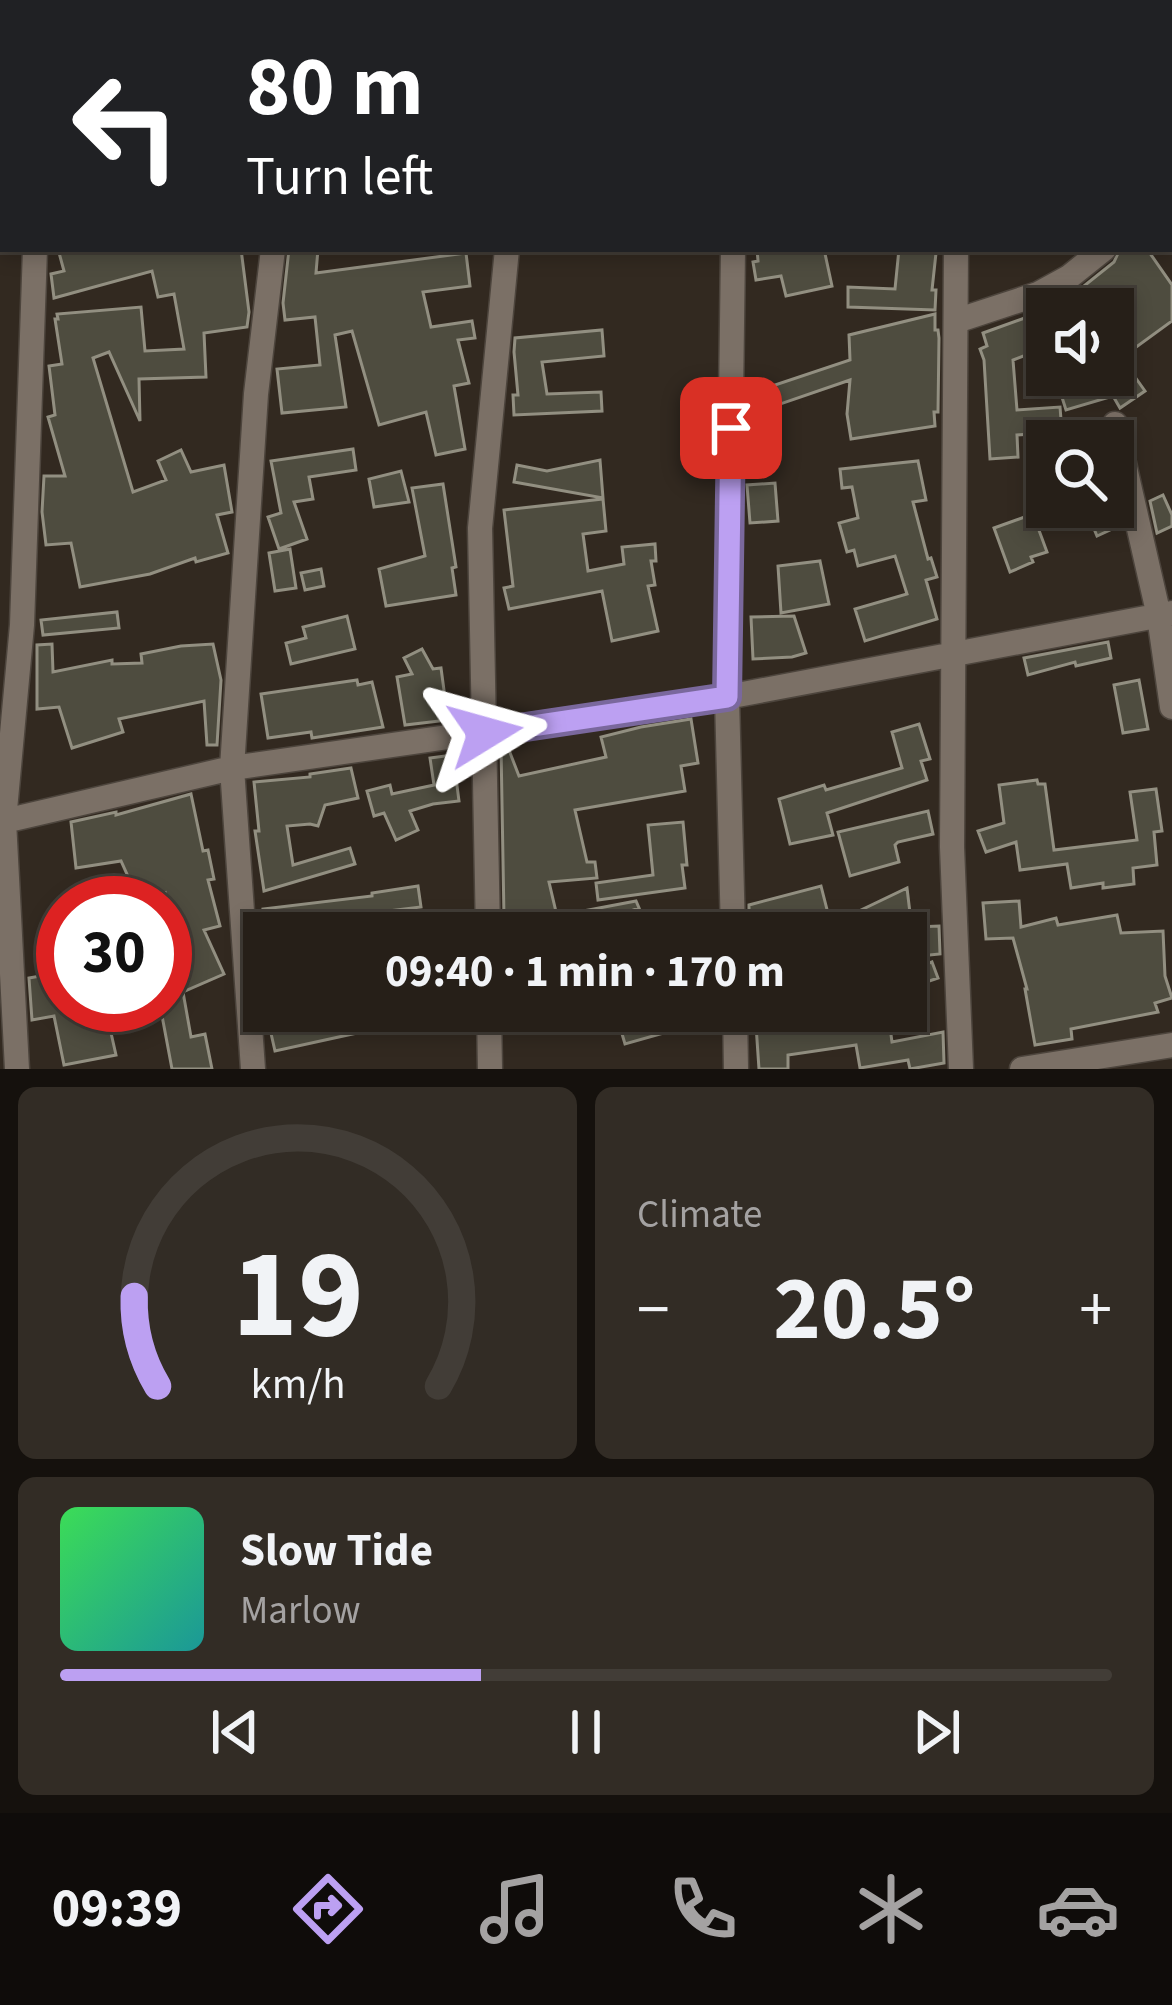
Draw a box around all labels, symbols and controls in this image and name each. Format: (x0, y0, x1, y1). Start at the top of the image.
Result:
text: 80 m (246, 28, 424, 148)
icon: left (48, 48, 204, 204)
text: Turn left (246, 139, 433, 216)
map controls (1026, 288, 1134, 528)
button: sound (1026, 288, 1134, 396)
pin (680, 377, 782, 479)
icon: arrive (698, 395, 764, 461)
button: search (1026, 420, 1134, 528)
position arrow (422, 670, 548, 796)
speed limit sign: 30 (36, 876, 192, 1032)
text: 09:40 · 1 min · 170 m (385, 940, 785, 1004)
text: Climate (637, 1187, 762, 1243)
text: 19 (232, 1207, 363, 1385)
text: 20.5° (773, 1246, 976, 1374)
text: − (637, 1263, 670, 1357)
text: + (1079, 1263, 1112, 1357)
text: km/h (250, 1354, 345, 1415)
text: Slow Tide (240, 1519, 433, 1583)
text: Marlow (240, 1583, 361, 1639)
icon: previous (202, 1699, 268, 1765)
icon: pause (553, 1699, 619, 1765)
icon: next (904, 1699, 970, 1765)
icon: directions (286, 1867, 370, 1951)
icon: music (473, 1867, 557, 1951)
icon: phone (661, 1867, 745, 1951)
icon: climate (849, 1867, 933, 1951)
icon: car (1036, 1867, 1120, 1951)
text: 09:39 (52, 1871, 182, 1948)

